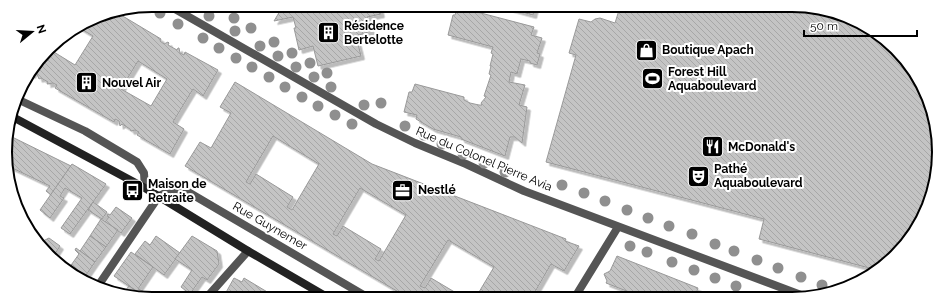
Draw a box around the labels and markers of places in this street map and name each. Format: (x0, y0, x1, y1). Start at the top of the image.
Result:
place label: Résidence Bertelotte (344, 19, 404, 47)
building icon: Résidence Bertelotte (316, 20, 342, 46)
shop icon: Boutique Apach (634, 37, 660, 63)
place label: Boutique Apach (662, 43, 754, 57)
place label: Forest Hill Aquaboulevard (668, 65, 757, 93)
sports icon: Forest Hill Aquaboulevard (640, 66, 666, 92)
building icon: Nouvel Air (73, 70, 99, 96)
place label: Nouvel Air (102, 76, 161, 90)
restaurant icon: McDonald's (699, 134, 725, 160)
place label: McDonald's (728, 140, 795, 154)
place label: Pathé Aquaboulevard (714, 162, 803, 190)
theatre icon: Pathé Aquaboulevard (686, 163, 712, 189)
place label: Maison de Retraite (148, 177, 207, 205)
office icon: Nestlé (389, 177, 415, 203)
bus stop icon: Maison de Retraite (119, 178, 145, 204)
place label: Nestlé (418, 183, 456, 197)

